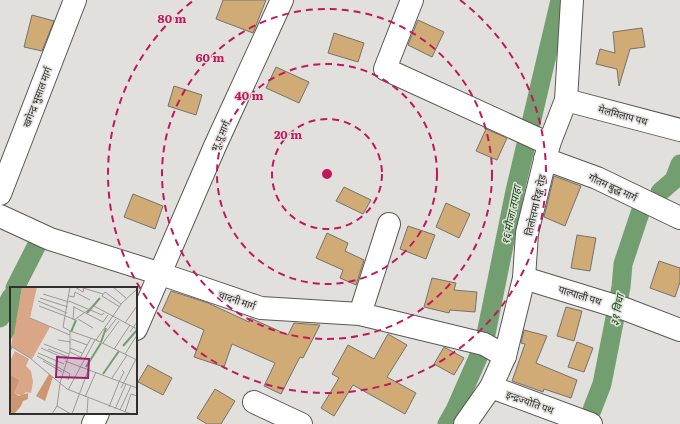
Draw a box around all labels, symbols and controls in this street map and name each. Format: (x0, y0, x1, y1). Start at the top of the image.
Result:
text: 80 m (158, 9, 186, 27)
text: 60 m (196, 48, 224, 66)
street label: खगेन्द्र भुसाल मार्ग (18, 64, 55, 129)
text: 40 m (235, 86, 264, 104)
street label: मेलमिलाप पथ (597, 101, 650, 128)
street label: भू.पू मार्ग (206, 117, 233, 154)
text: 20 m (274, 125, 302, 143)
centre of rings (320, 167, 334, 181)
street label: गौतम बुद्ध मार्ग (587, 169, 641, 205)
street label: तिलोत्तमा रिङ्ग रोड (520, 172, 549, 237)
water label: १६ मौजा तपाहा (496, 182, 525, 246)
street label: पाल्पाली पथ (557, 281, 604, 308)
street label: चादनी मार्ग (216, 286, 259, 313)
inset map (10, 287, 137, 414)
water label: ३१ विधा (605, 290, 627, 327)
street label: इन्द्रज्योति पथ (504, 386, 557, 417)

